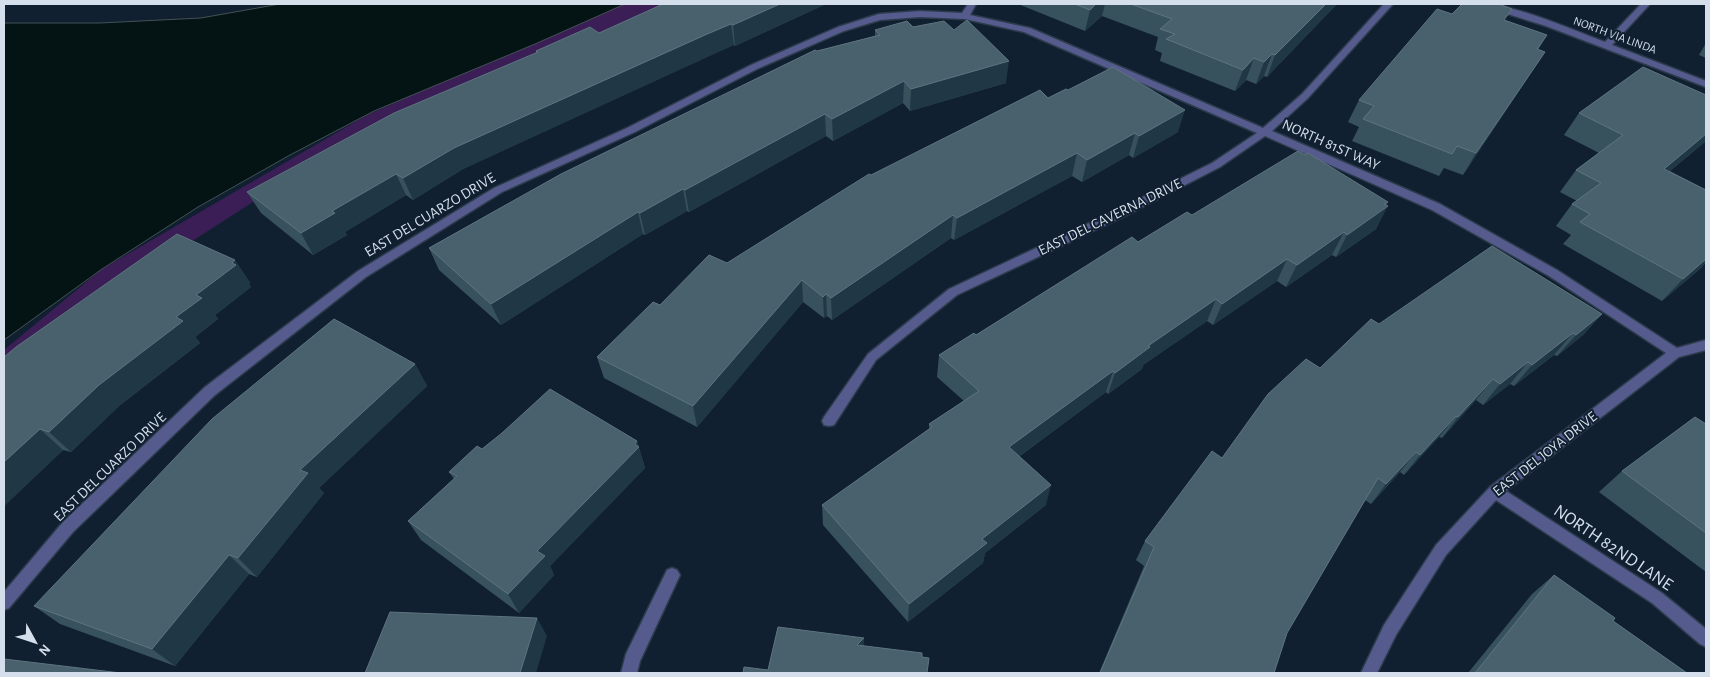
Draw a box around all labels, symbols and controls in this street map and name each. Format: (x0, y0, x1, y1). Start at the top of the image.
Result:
street label: NORTH VIA LINDA (1572, 14, 1658, 56)
street label: NORTH 81ST WAY (1280, 117, 1382, 173)
street label: EAST DEL CUARZO DRIVE (362, 170, 498, 260)
street label: EAST DEL CAVERNA DRIVE (1036, 176, 1184, 258)
street label: EAST DEL JOYA DRIVE (1490, 409, 1600, 499)
street label: EAST DEL CUARZO DRIVE (51, 410, 169, 524)
street label: NORTH 82ND LANE (1550, 502, 1676, 595)
north arrow (10, 617, 60, 667)
text: N (36, 641, 53, 658)

